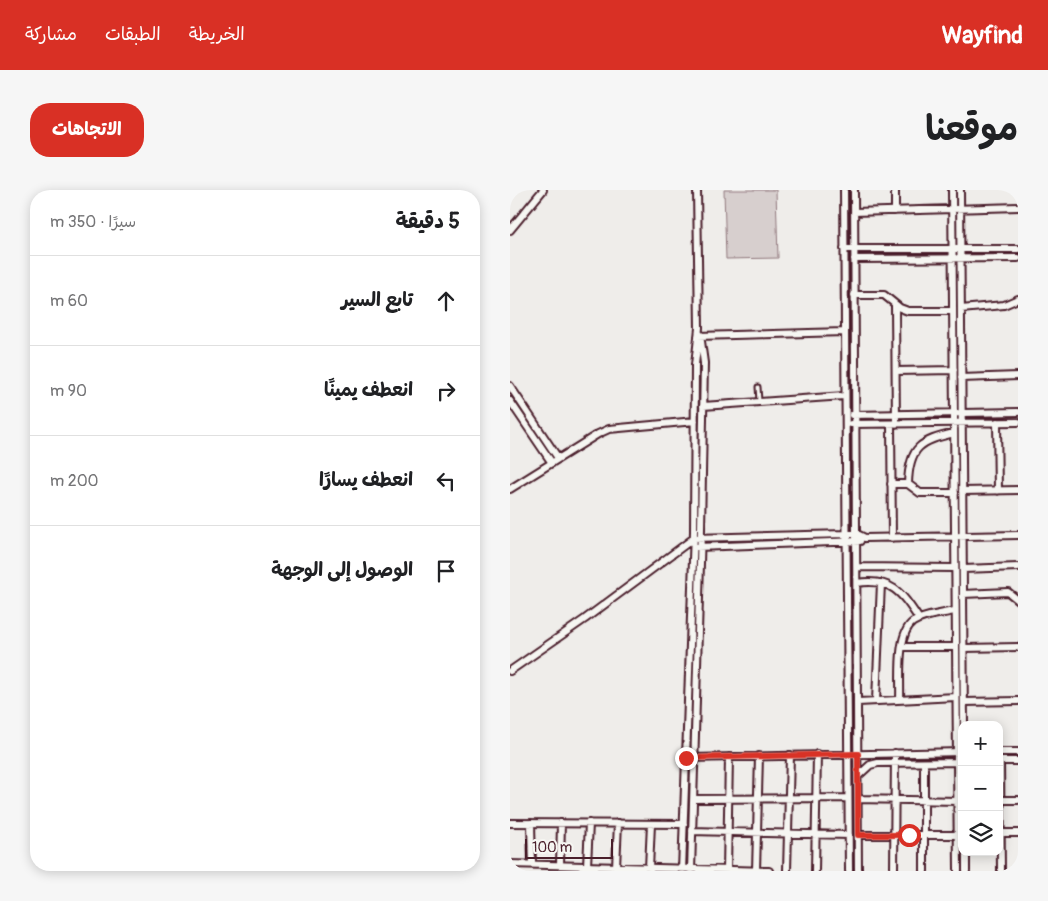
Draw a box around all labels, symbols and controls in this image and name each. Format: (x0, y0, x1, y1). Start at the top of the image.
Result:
text: Wayfind (942, 21, 1023, 50)
text: مشاركة (25, 23, 77, 46)
text: الطبقات (105, 23, 161, 46)
text: الخريطة (189, 23, 245, 46)
button: الاتجاهات (30, 103, 144, 157)
text: موقعنا (925, 107, 1018, 151)
text: 5 دقيقة (396, 208, 460, 235)
text: سيرًا · 350 m (50, 212, 136, 232)
icon: ahead (432, 287, 460, 315)
text: تابع السير (341, 288, 413, 312)
text: 60 m (50, 291, 88, 311)
icon: right (432, 377, 460, 405)
text: انعطف يمينًا (324, 378, 413, 402)
text: 90 m (50, 381, 87, 401)
icon: left (432, 467, 460, 495)
text: انعطف يسارًا (319, 468, 413, 492)
text: 200 m (50, 471, 99, 491)
icon: arrive (432, 557, 460, 585)
text: الوصول إلى الوجهة (271, 558, 413, 582)
map controls (958, 721, 1003, 856)
button: + (958, 721, 1003, 766)
route end (675, 747, 698, 770)
button: − (958, 766, 1003, 811)
button: layers (958, 811, 1003, 856)
route start (898, 824, 921, 847)
scale bar (525, 836, 612, 859)
text: 100 m (532, 839, 572, 856)

